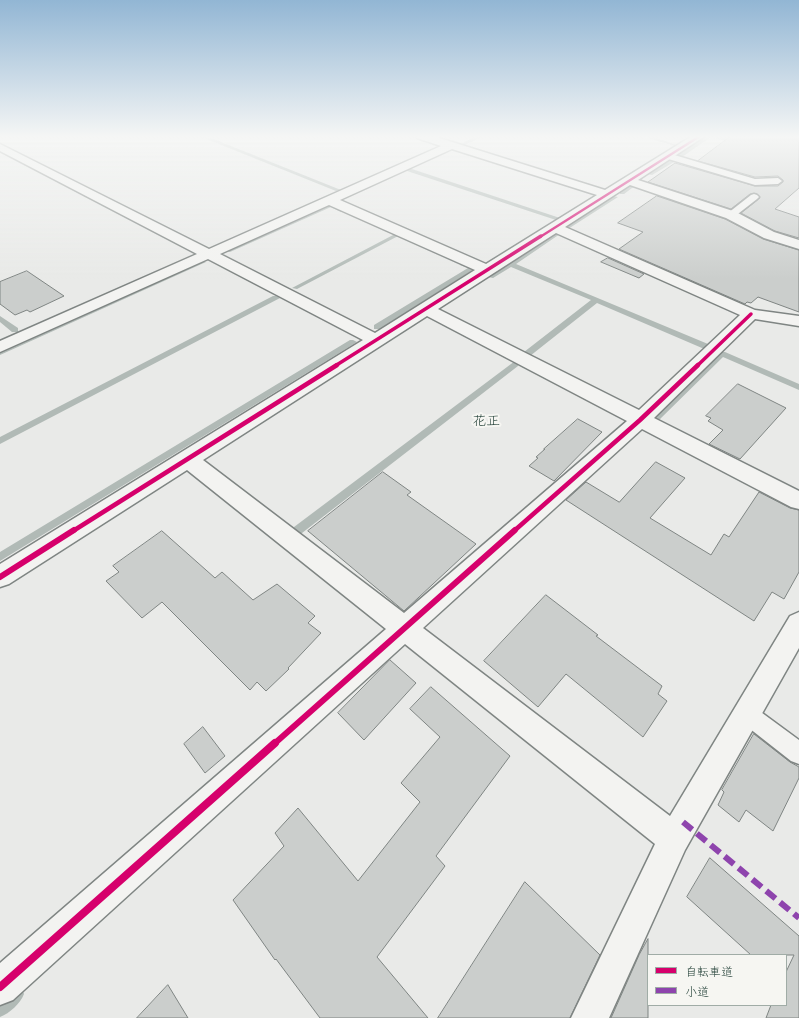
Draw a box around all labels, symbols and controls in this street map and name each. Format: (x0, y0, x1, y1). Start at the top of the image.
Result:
district label: 花正 (472, 413, 500, 429)
legend (647, 954, 787, 1006)
text: 自転車道 (685, 963, 733, 979)
text: 小道 (685, 983, 709, 999)

